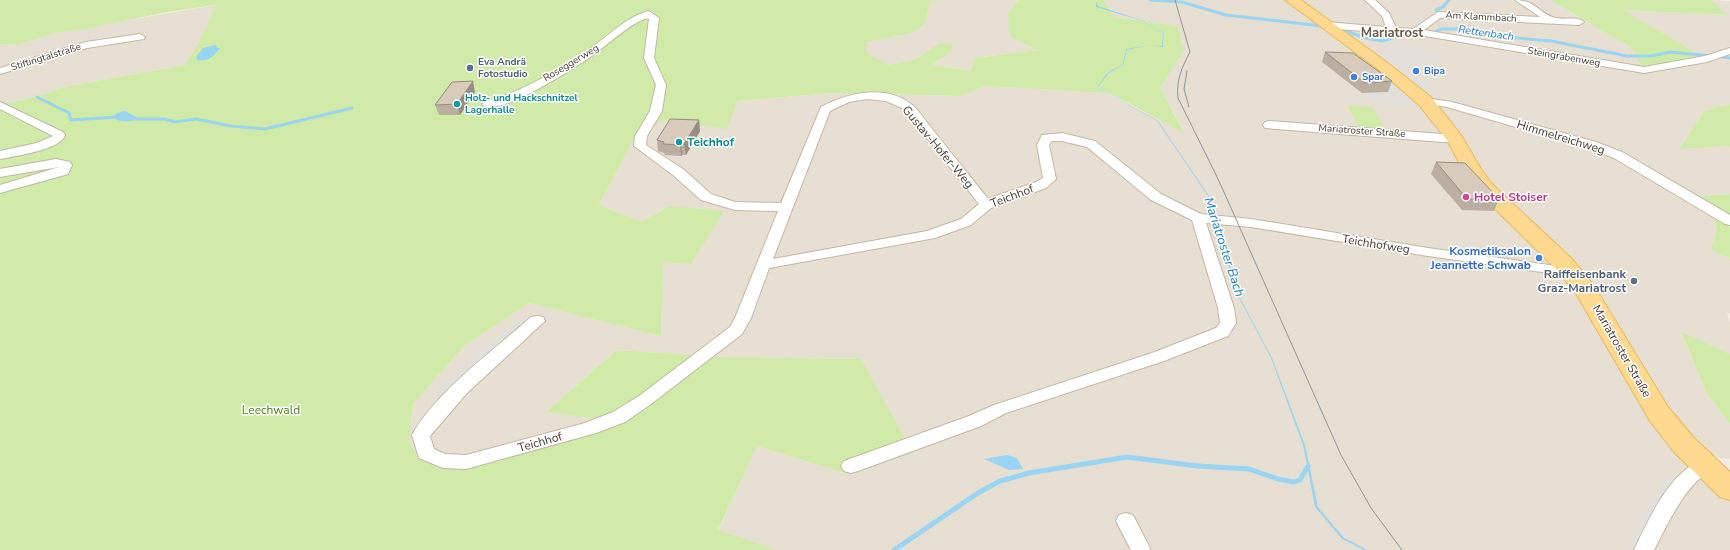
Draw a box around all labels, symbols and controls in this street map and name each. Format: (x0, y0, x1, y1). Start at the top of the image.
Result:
street label: Am Klammbach (1445, 8, 1517, 26)
water label: Rettenbach (1457, 22, 1515, 44)
district label: Mariatrost (1361, 24, 1424, 42)
street label: Stiftingtalstraße (9, 40, 83, 74)
street label: Roseggerweg (541, 41, 602, 85)
street label: Steingrabenweg (1526, 44, 1602, 70)
place label: Eva Andrä Fotostudio (478, 55, 528, 81)
marker: Eva Andrä Fotostudio (465, 63, 475, 73)
place label: Bipa (1424, 64, 1445, 78)
marker: Bipa (1411, 66, 1421, 76)
place label: Spar (1362, 70, 1384, 84)
marker: Spar (1349, 72, 1359, 82)
place label: Holz- und Hackschnitzel Lagerhalle (465, 91, 578, 117)
marker: Holz- und Hackschnitzel Lagerhalle (452, 99, 462, 109)
street label: Gustav-Hofer-Weg (899, 102, 977, 192)
street label: Himmelreichweg (1515, 116, 1607, 158)
street label: Mariatroster Straße (1318, 121, 1406, 141)
place label: Teichhof (687, 134, 735, 150)
marker: Teichhof (674, 137, 684, 147)
street label: Teichhof (988, 180, 1037, 212)
place label: Hotel Stoiser (1474, 189, 1548, 205)
marker: Hotel Stoiser (1461, 192, 1471, 202)
water label: Mariatroster Bach (1199, 195, 1249, 299)
street label: Teichhofweg (1341, 231, 1411, 257)
place label: Kosmetiksalon Jeannette Schwab (1430, 243, 1531, 273)
marker: Kosmetiksalon Jeannette Schwab (1534, 253, 1544, 263)
place label: Raiffeisenbank Graz-Mariatrost (1538, 266, 1627, 296)
marker: Raiffeisenbank Graz-Mariatrost (1629, 276, 1639, 286)
street label: Mariatroster Straße (1589, 302, 1655, 400)
park label: Leechwald (242, 402, 300, 418)
street label: Teichhof (516, 428, 565, 456)

